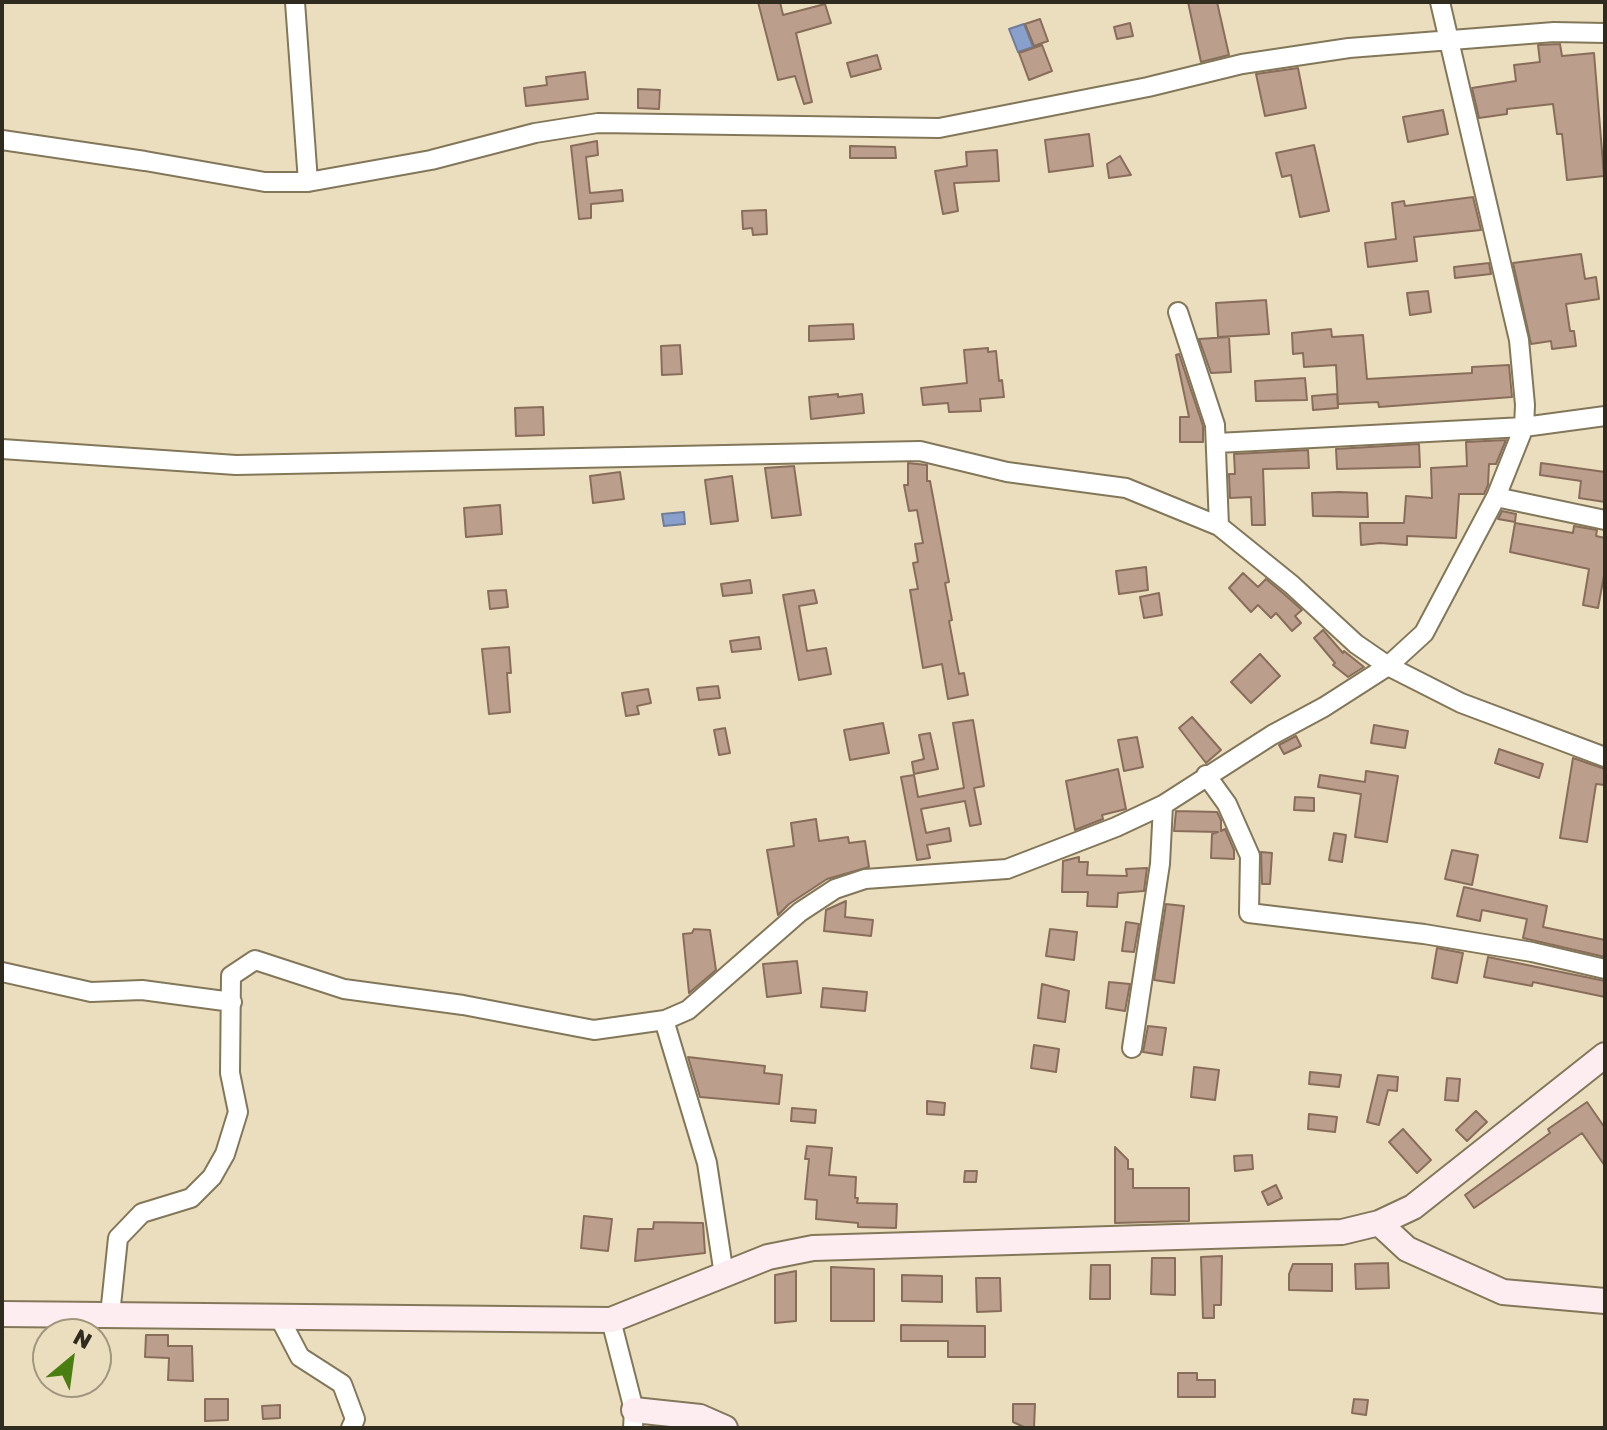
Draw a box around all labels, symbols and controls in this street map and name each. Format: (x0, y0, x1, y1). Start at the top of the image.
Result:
north arrow (32, 1318, 112, 1398)
text: N (69, 1322, 97, 1354)

